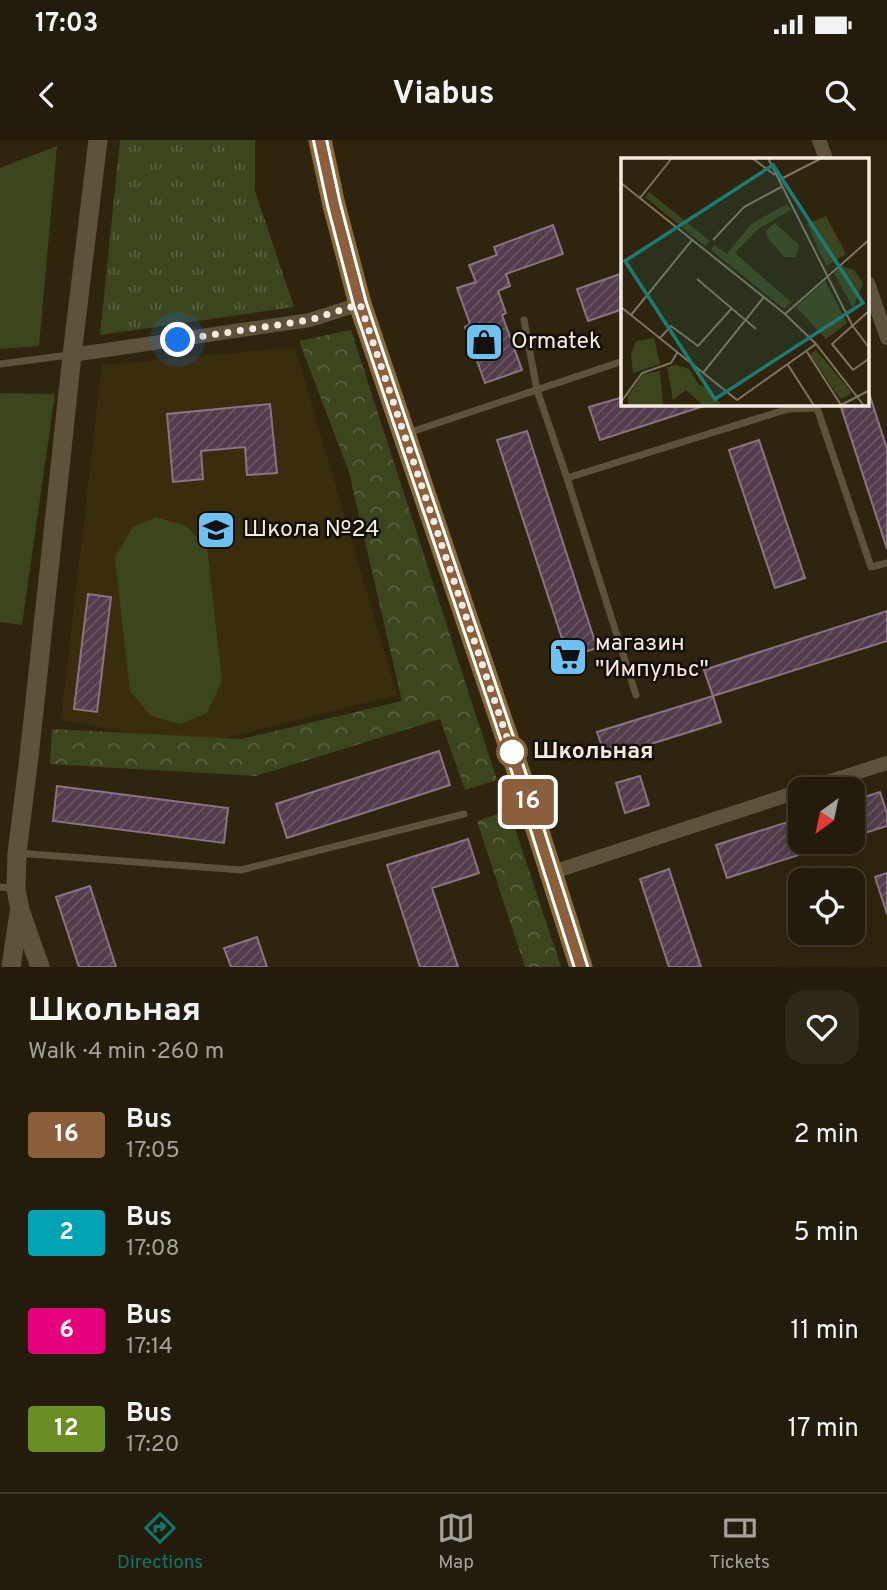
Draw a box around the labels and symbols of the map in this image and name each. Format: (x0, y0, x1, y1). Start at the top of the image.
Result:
inset map (621, 158, 870, 406)
shop icon: Ormatek (463, 321, 505, 363)
your location (160, 322, 195, 357)
place label: Ormatek (511, 328, 601, 357)
school or university icon: Школа №24 (195, 509, 237, 551)
place label: Школа №24 (243, 516, 380, 545)
place label: магазин "Импульс" (595, 630, 709, 685)
supermarket icon: магазин "Импульс" (547, 636, 589, 678)
marker: Школьная (497, 737, 527, 767)
place label: Школьная (533, 738, 654, 767)
north arrow (788, 777, 864, 854)
line badge: 16 (496, 779, 560, 825)

